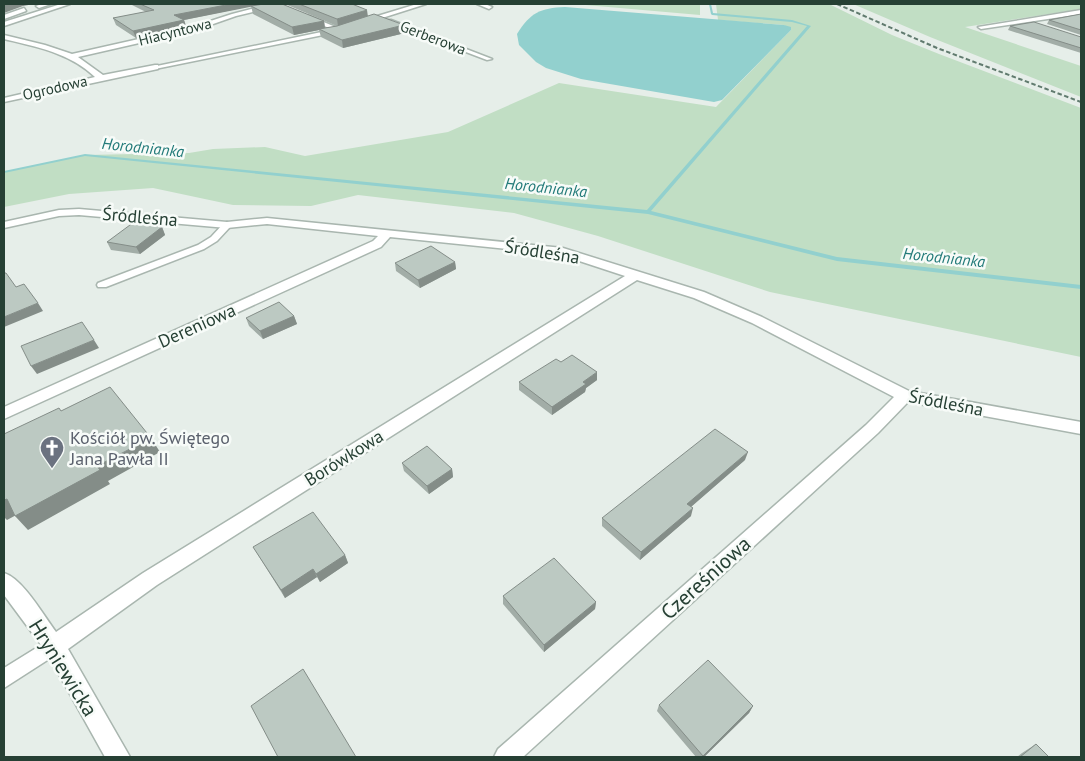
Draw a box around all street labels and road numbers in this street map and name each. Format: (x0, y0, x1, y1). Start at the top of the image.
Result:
street label: Hiacyntowa (136, 13, 213, 50)
street label: Gerberowa (398, 16, 469, 59)
street label: Ogrodowa (21, 71, 89, 104)
street label: Śródleśna (101, 202, 179, 231)
street label: Śródleśna (503, 234, 581, 269)
street label: Dereniowa (154, 298, 239, 353)
street label: Śródleśna (907, 384, 985, 421)
street label: Borówkowa (300, 424, 388, 491)
street label: Czereśniowa (655, 530, 756, 625)
street label: Hryniewicka (23, 614, 104, 721)

